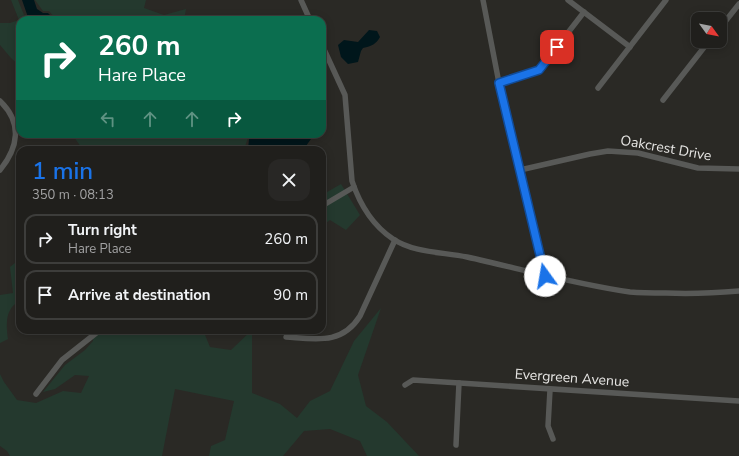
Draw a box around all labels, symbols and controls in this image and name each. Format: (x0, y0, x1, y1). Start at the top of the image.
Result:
north arrow (691, 12, 727, 48)
map controls (691, 12, 727, 48)
text: 260 m (98, 27, 181, 65)
pin (540, 30, 574, 64)
icon: right (32, 32, 84, 84)
icon: arrive (546, 36, 568, 58)
text: Hare Place (98, 63, 186, 87)
icon: left (97, 108, 119, 130)
icon: ahead (139, 108, 161, 130)
icon: ahead (181, 108, 203, 130)
icon: right (223, 108, 245, 130)
street label: Oakcrest Drive (619, 131, 713, 165)
text: 1 min (32, 155, 93, 187)
button: close (268, 159, 310, 201)
text: 350 m · 08:13 (32, 186, 114, 204)
text: Turn right (68, 220, 137, 240)
icon: right (34, 228, 56, 250)
text: 260 m (264, 229, 308, 249)
text: Hare Place (68, 240, 131, 258)
position arrow (524, 255, 566, 297)
icon: arrive (34, 284, 56, 306)
text: Arrive at destination (68, 285, 211, 305)
text: 90 m (273, 285, 308, 305)
street label: Evergreen Avenue (514, 365, 630, 391)

